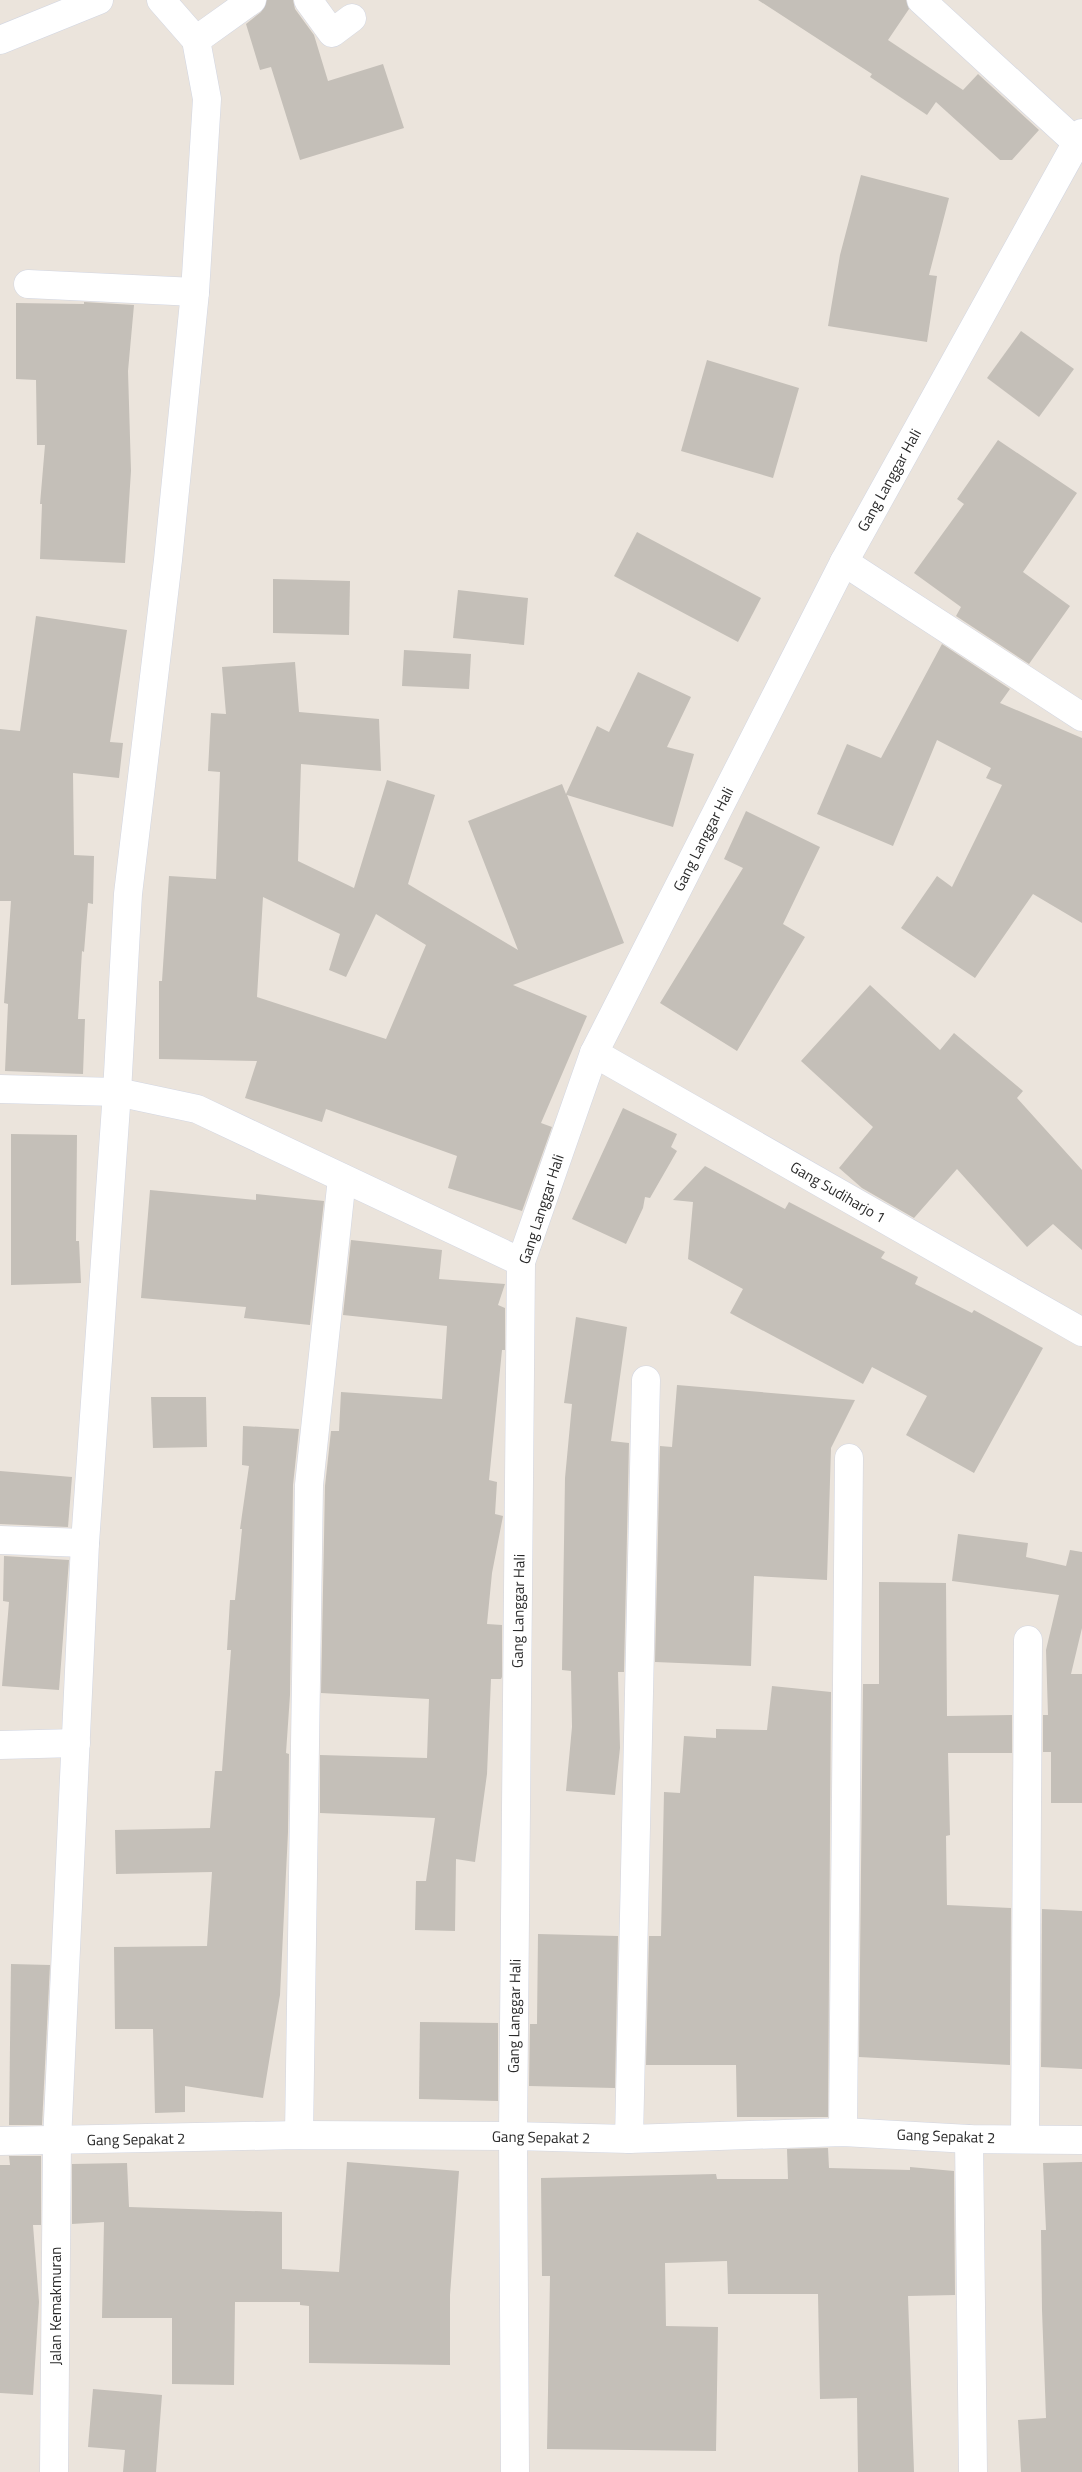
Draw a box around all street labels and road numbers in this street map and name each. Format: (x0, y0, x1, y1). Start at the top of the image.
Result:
street label: Gang Langgar Hali (851, 424, 927, 536)
street label: Gang Langgar Hali (667, 783, 739, 895)
street label: Gang Langgar Hali (512, 1151, 570, 1267)
street label: Gang Sudiharjo 1 (786, 1155, 890, 1229)
street label: Gang Langgar Hali (506, 1554, 530, 1668)
street label: Gang Langgar Hali (502, 1959, 526, 2073)
street label: Gang Sepakat 2 (896, 2123, 996, 2149)
street label: Gang Sepakat 2 (492, 2125, 590, 2149)
street label: Gang Sepakat 2 (87, 2127, 185, 2151)
street label: Jalan Kemakmuran (44, 2247, 67, 2365)

